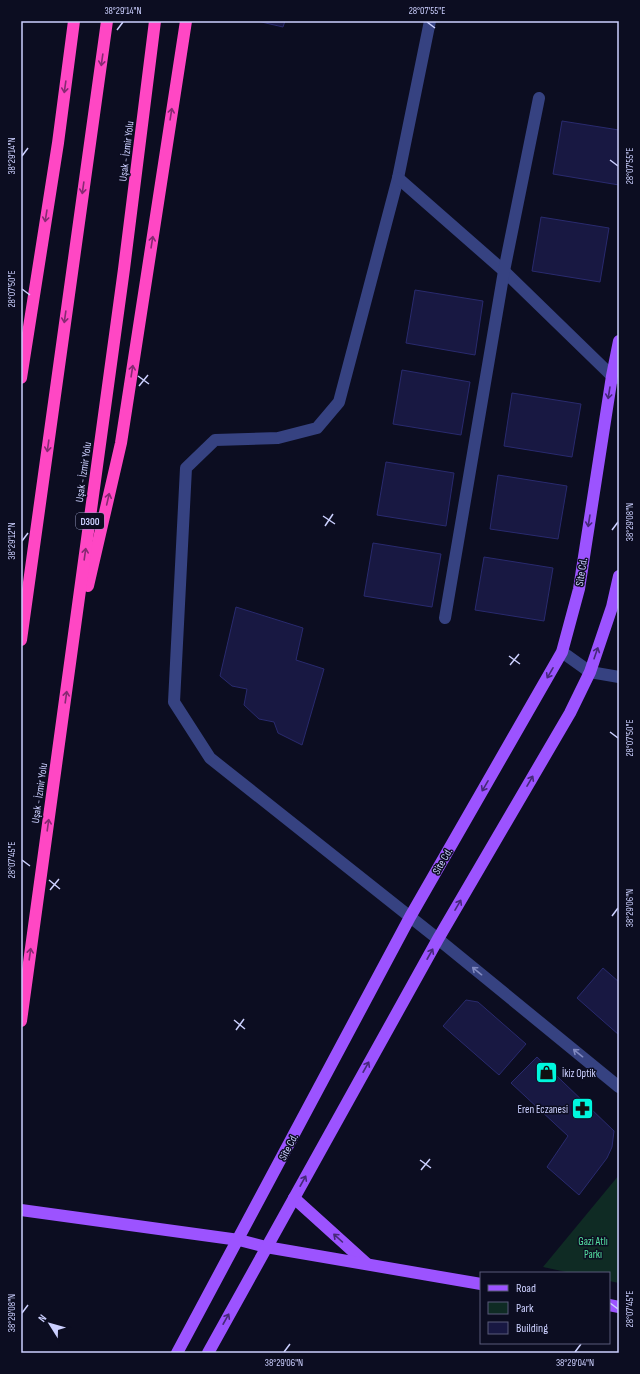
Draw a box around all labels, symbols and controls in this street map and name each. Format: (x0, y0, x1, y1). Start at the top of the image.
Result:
text: 38°29'14"N (104, 5, 142, 17)
text: 28°07'55"E (409, 5, 445, 17)
one-way arrow (98, 53, 106, 66)
one-way arrow (61, 80, 69, 93)
one-way arrow (167, 108, 175, 121)
street label: Uşak - İzmir Yolu (115, 120, 137, 182)
text: 38°29'14"N (6, 137, 18, 175)
text: 28°07'55"E (624, 148, 636, 184)
one-way arrow (79, 181, 87, 194)
one-way arrow (42, 209, 50, 222)
one-way arrow (148, 236, 156, 249)
text: 28°07'50"E (6, 270, 18, 308)
one-way arrow (61, 310, 69, 323)
one-way arrow (128, 365, 136, 378)
one-way arrow (605, 386, 613, 399)
one-way arrow (44, 439, 52, 452)
street label: Uşak - İzmir Yolu (72, 441, 94, 503)
one-way arrow (104, 492, 112, 505)
text: 38°29'08"N (624, 503, 636, 541)
road number: D300 (76, 513, 104, 529)
one-way arrow (585, 514, 593, 527)
text: 38°29'12"N (6, 522, 18, 560)
one-way arrow (81, 548, 89, 561)
street label: Site Cd. (573, 557, 590, 587)
one-way arrow (593, 648, 601, 660)
one-way arrow (545, 667, 553, 679)
one-way arrow (62, 691, 70, 704)
text: 28°07'50"E (624, 719, 636, 757)
street label: Uşak - İzmir Yolu (28, 762, 50, 824)
one-way arrow (527, 775, 535, 787)
one-way arrow (481, 780, 489, 792)
one-way arrow (44, 819, 52, 832)
text: 28°07'45"E (6, 842, 18, 878)
street label: Site Cd. (430, 846, 455, 877)
text: 38°29'06"N (624, 889, 636, 927)
one-way arrow (454, 899, 462, 911)
one-way arrow (26, 948, 34, 961)
one-way arrow (426, 948, 434, 960)
one-way arrow (472, 967, 483, 976)
one-way arrow (573, 1049, 583, 1058)
shop icon: İkiz Optik (533, 1060, 559, 1086)
one-way arrow (363, 1061, 371, 1073)
place label: İkiz Optik (562, 1066, 597, 1080)
pharmacy icon: Eren Eczanesi (570, 1096, 596, 1122)
place label: Eren Eczanesi (518, 1103, 568, 1116)
street label: Site Cd. (276, 1132, 301, 1163)
one-way arrow (300, 1175, 308, 1187)
one-way arrow (333, 1233, 343, 1243)
park label: Gazi Atlı Parkı (578, 1235, 608, 1261)
legend (480, 1272, 610, 1344)
text: Road (516, 1281, 536, 1296)
text: 28°07'45"E (624, 1291, 636, 1327)
text: 38°29'08"N (6, 1294, 18, 1332)
text: Park (516, 1301, 534, 1316)
north arrow (30, 1304, 70, 1344)
text: N (35, 1312, 49, 1325)
one-way arrow (223, 1313, 231, 1325)
text: Building (516, 1321, 548, 1336)
text: 38°29'06"N (265, 1357, 303, 1369)
text: 38°29'04"N (556, 1357, 594, 1369)

